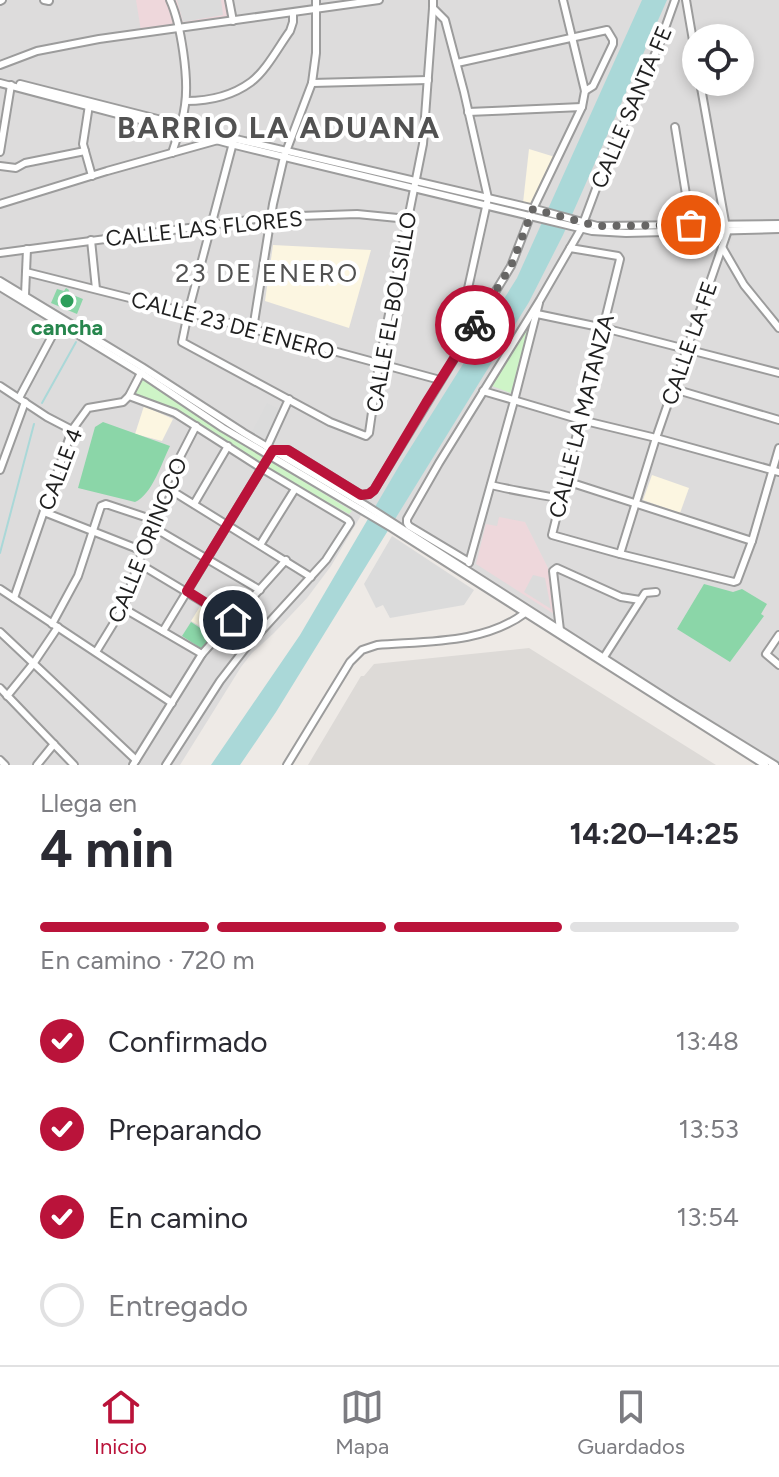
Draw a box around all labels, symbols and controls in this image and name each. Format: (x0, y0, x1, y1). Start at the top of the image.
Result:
street label: CALLE SANTA FE (585, 22, 678, 192)
map controls (682, 24, 754, 96)
button: locate (682, 24, 754, 96)
district label: BARRIO LA ADUANA (117, 109, 441, 146)
pin (657, 191, 725, 259)
icon: bag (669, 203, 713, 247)
street label: CALLE LAS FLORES (104, 205, 304, 252)
street label: CALLE EL BOLSILLO (361, 210, 422, 414)
district label: 23 DE ENERO (175, 257, 359, 289)
street label: CALLE LA FE (656, 278, 723, 408)
street label: CALLE 23 DE ENERO (128, 285, 337, 366)
courier (435, 285, 515, 365)
marker: cancha (58, 292, 76, 310)
icon: bike (453, 303, 497, 347)
street label: CALLE LA MATANZA (543, 312, 620, 521)
place label: cancha (31, 314, 103, 341)
street label: CALLE 4 (32, 424, 88, 514)
street label: CALLE ORINOCO (102, 454, 193, 627)
pin (199, 586, 267, 654)
icon: home (211, 598, 255, 642)
text: Llega en (40, 787, 137, 819)
text: 14:20–14:25 (570, 815, 739, 852)
text: 4 min (40, 818, 174, 880)
text: En camino · 720 m (40, 944, 255, 976)
icon: check (40, 1019, 84, 1063)
text: Confirmado (108, 1023, 268, 1060)
text: 13:48 (675, 1025, 739, 1057)
icon: check (40, 1107, 84, 1151)
text: Preparando (108, 1111, 262, 1148)
text: 13:53 (678, 1113, 739, 1145)
icon: check (40, 1195, 84, 1239)
text: En camino (108, 1199, 248, 1236)
text: 13:54 (676, 1201, 739, 1233)
text: Entregado (108, 1287, 248, 1324)
tab: Inicio (94, 1385, 147, 1460)
tab: Mapa (335, 1385, 389, 1460)
tab: Guardados (577, 1385, 685, 1460)

